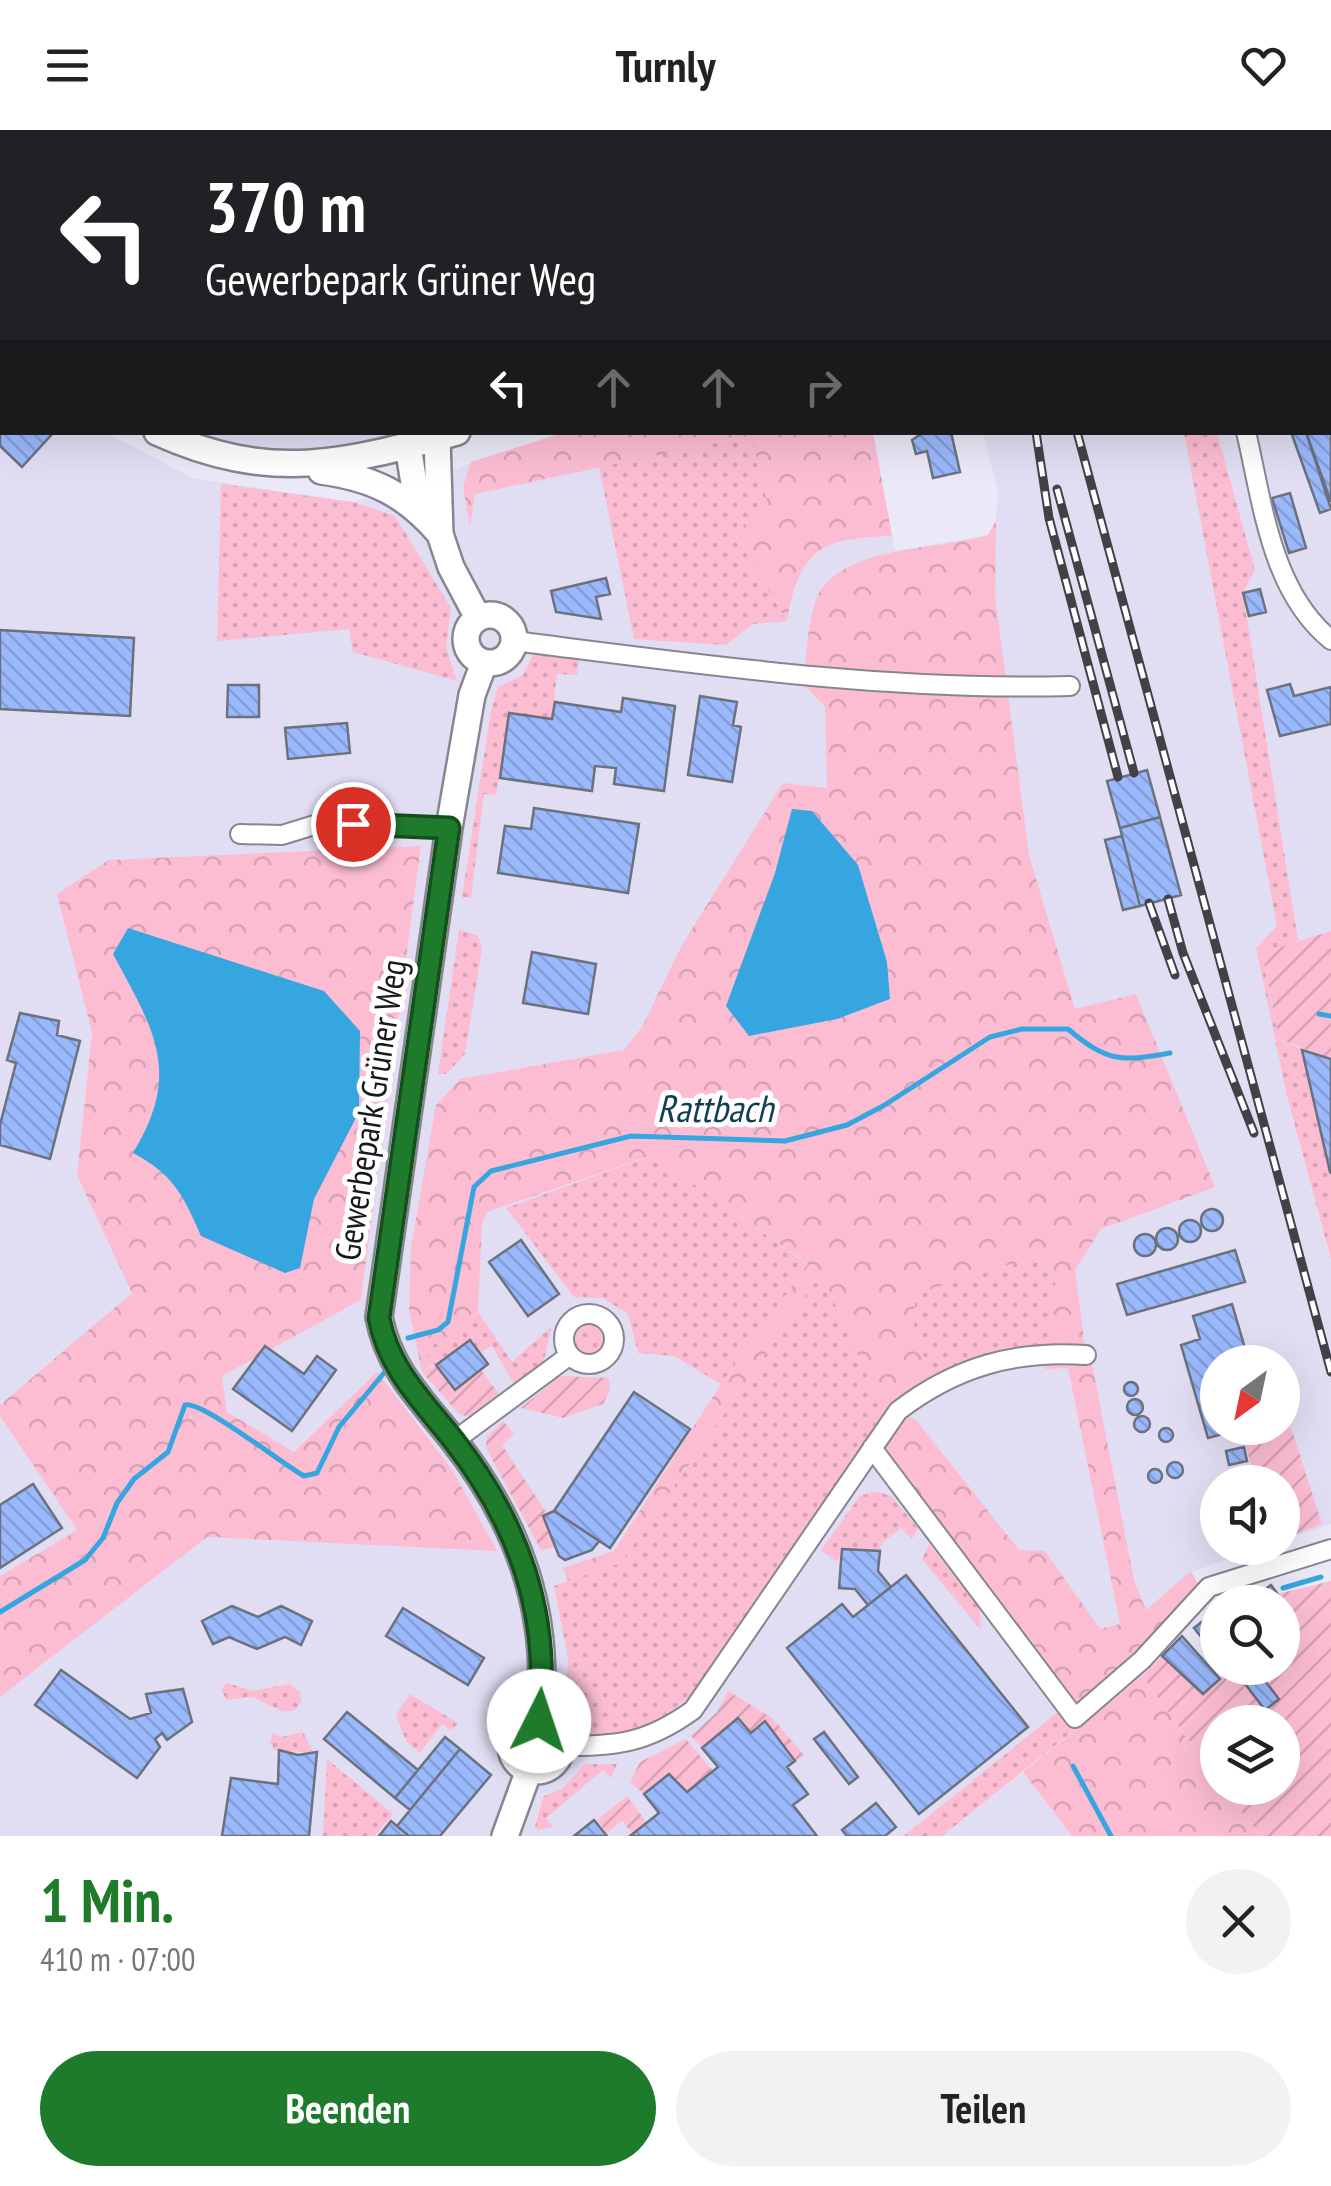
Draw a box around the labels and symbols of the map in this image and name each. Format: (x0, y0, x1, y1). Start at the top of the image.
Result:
pin (311, 782, 396, 867)
street label: Gewerbepark Grüner Weg (323, 956, 417, 1264)
water label: Rattbach (657, 1083, 775, 1132)
north arrow (1200, 1345, 1300, 1445)
position arrow (487, 1669, 591, 1773)

